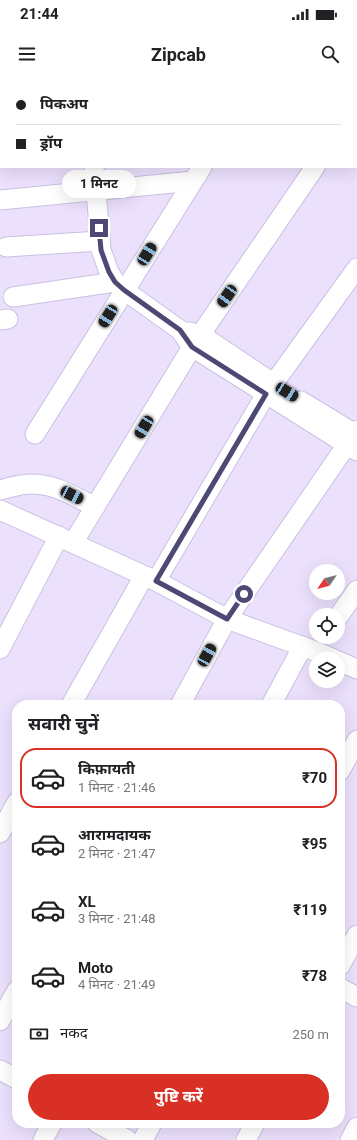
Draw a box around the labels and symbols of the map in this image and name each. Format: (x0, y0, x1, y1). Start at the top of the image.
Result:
callout: 1 मिनट (62, 170, 136, 198)
route end (90, 219, 108, 237)
car (136, 241, 158, 267)
car (215, 283, 239, 309)
car (97, 303, 119, 329)
car (274, 381, 300, 403)
car (133, 414, 155, 440)
car (59, 484, 85, 506)
north arrow (309, 564, 345, 600)
route start (235, 585, 253, 603)
car (196, 642, 218, 668)

